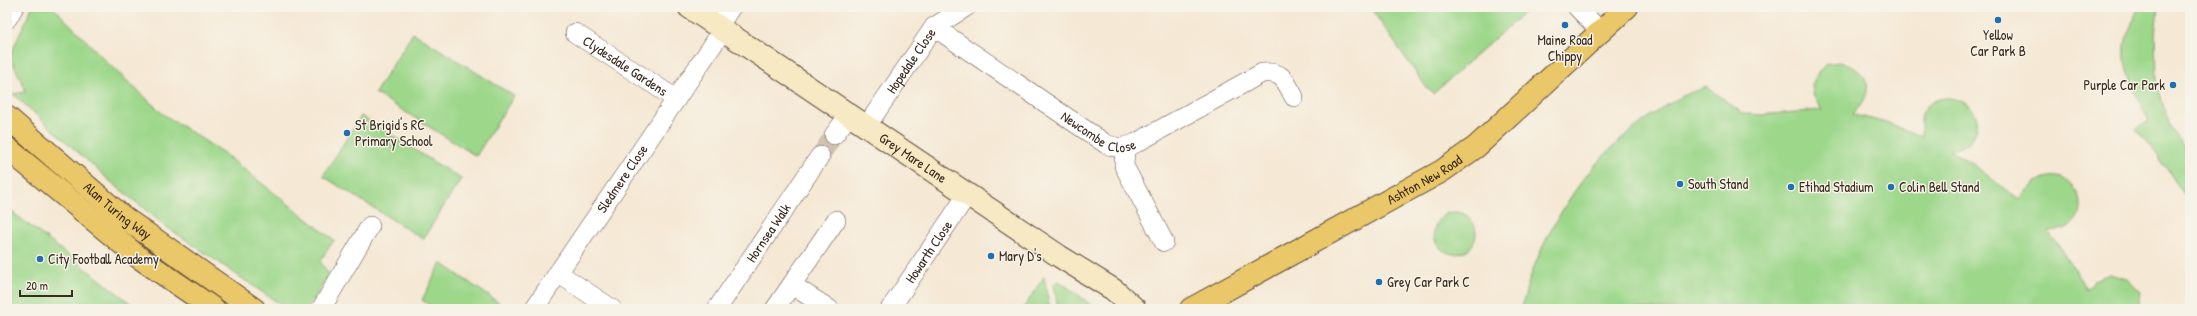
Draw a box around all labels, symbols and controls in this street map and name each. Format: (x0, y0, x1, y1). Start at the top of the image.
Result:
marker: Yellow Car Park B (1993, 15, 2003, 25)
marker: Maine Road Chippy (1560, 20, 1570, 30)
street label: Hopedale Close (882, 24, 940, 97)
place label: Yellow Car Park B (1970, 25, 2026, 60)
place label: Maine Road Chippy (1537, 30, 1593, 66)
street label: Clydesdale Gardens (579, 31, 672, 100)
place label: Purple Car Park (2084, 75, 2165, 95)
marker: Purple Car Park (2168, 80, 2178, 90)
street label: Newcombe Close (1058, 106, 1139, 156)
place label: St Brigid's RC Primary School (355, 115, 433, 151)
marker: St Brigid's RC Primary School (342, 128, 352, 138)
street label: Grey Mare Lane (876, 128, 951, 187)
street label: Sledmere Close (592, 140, 652, 216)
street label: Ashton New Road (1383, 150, 1466, 208)
place label: South Stand (1688, 174, 1749, 193)
street label: Alan Turing Way (80, 177, 156, 244)
place label: Etihad Stadium (1799, 177, 1874, 196)
place label: Colin Bell Stand (1899, 177, 1980, 196)
marker: South Stand (1675, 179, 1685, 189)
marker: Etihad Stadium (1786, 182, 1796, 192)
marker: Colin Bell Stand (1886, 182, 1896, 192)
street label: Hornsea Walk (741, 199, 795, 266)
street label: Howarth Close (900, 216, 956, 287)
place label: Mary D's (999, 246, 1042, 266)
place label: City Football Academy (48, 249, 159, 269)
marker: Mary D's (986, 251, 996, 261)
marker: City Football Academy (35, 254, 45, 264)
scale bar (20, 272, 72, 298)
place label: Grey Car Park C (1387, 272, 1470, 292)
text: 20 m (26, 277, 48, 294)
marker: Grey Car Park C (1374, 277, 1384, 287)

